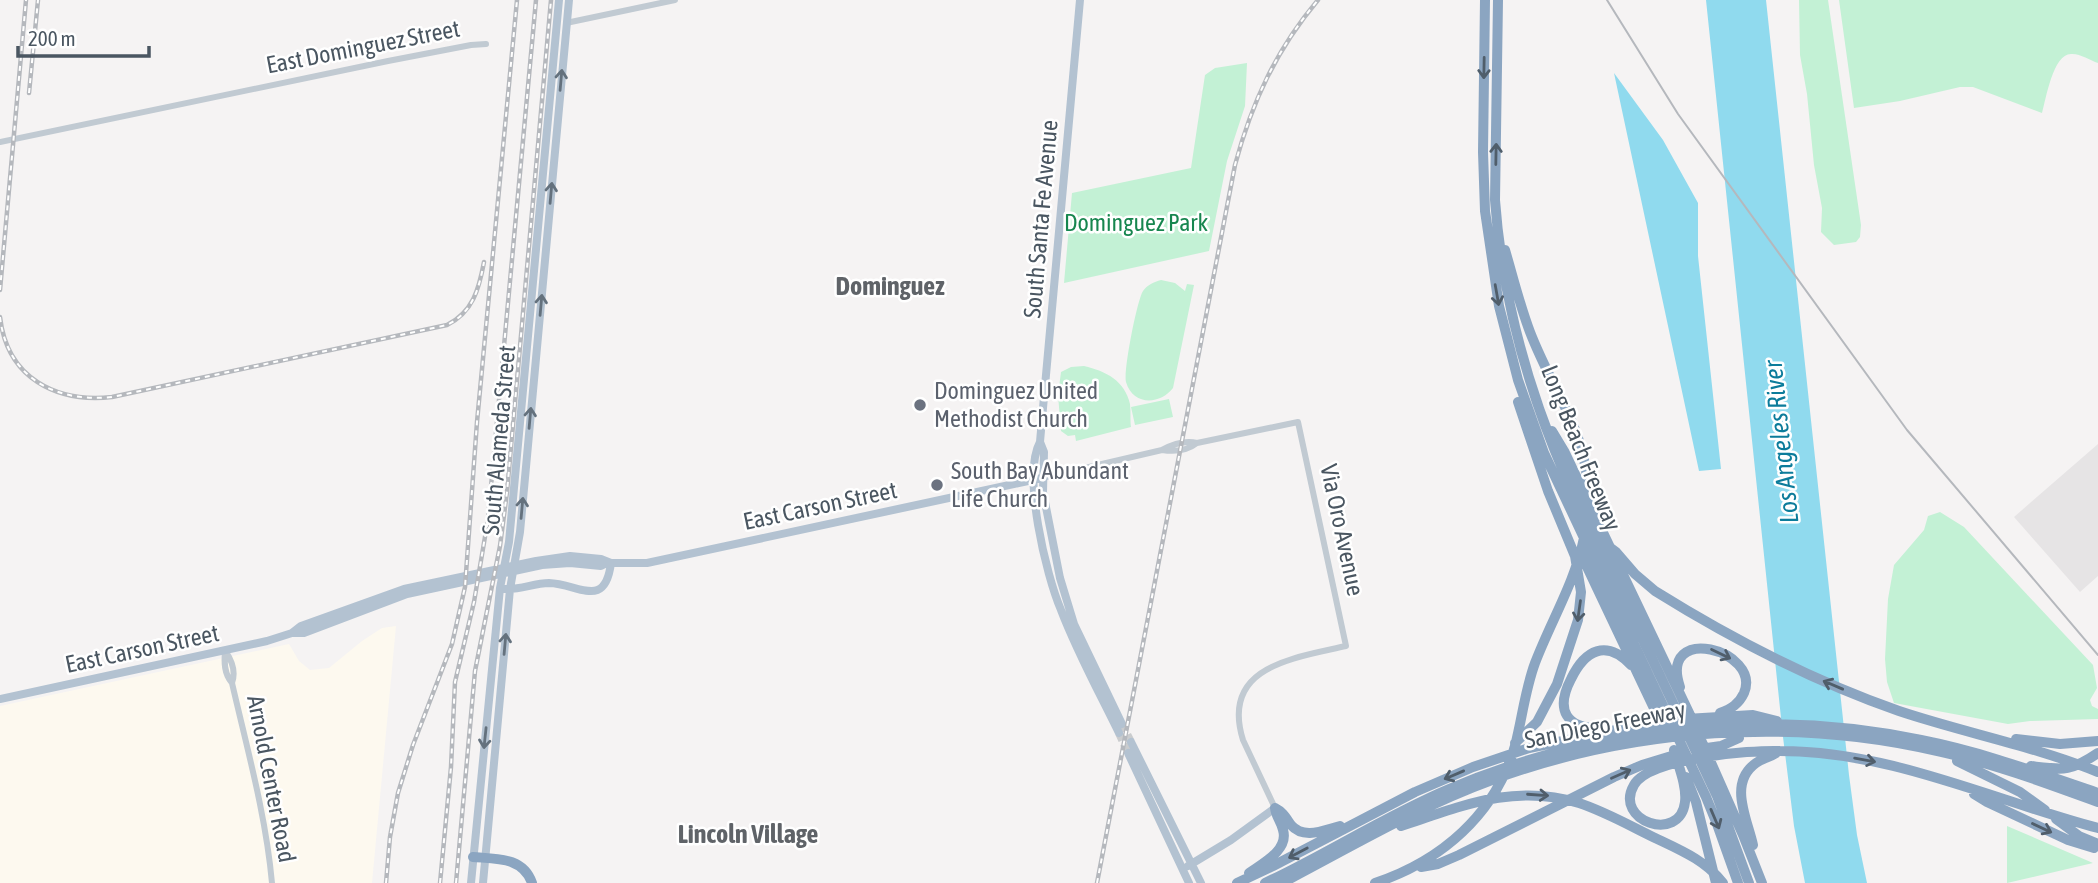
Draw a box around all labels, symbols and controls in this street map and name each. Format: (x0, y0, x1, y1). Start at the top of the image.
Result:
scale bar (18, 14, 149, 58)
street label: East Dominguez Street (264, 14, 462, 79)
text: 200 m (28, 26, 76, 50)
one-way arrow (1477, 56, 1491, 79)
one-way arrow (555, 69, 568, 92)
street label: South Santa Fe Avenue (1018, 119, 1063, 319)
one-way arrow (1489, 142, 1503, 165)
one-way arrow (545, 182, 558, 205)
park label: Dominguez Park (1064, 209, 1208, 236)
district label: Dominguez (836, 271, 945, 301)
one-way arrow (1491, 283, 1504, 306)
one-way arrow (534, 295, 547, 317)
street label: South Alameda Street (477, 344, 520, 536)
water label: Los Angeles River (1757, 358, 1804, 525)
street label: Long Beach Freeway (1536, 361, 1627, 535)
place label: Dominguez United Methodist Church (934, 377, 1098, 432)
marker: Dominguez United Methodist Church (912, 397, 928, 413)
one-way arrow (524, 407, 537, 430)
place label: South Bay Abundant Life Church (951, 457, 1129, 512)
street label: Via Oro Avenue (1315, 462, 1370, 598)
street label: East Carson Street (741, 476, 899, 535)
marker: South Bay Abundant Life Church (929, 477, 945, 493)
one-way arrow (516, 497, 529, 519)
one-way arrow (1572, 599, 1585, 622)
street label: East Carson Street (63, 619, 221, 678)
one-way arrow (499, 633, 512, 656)
one-way arrow (1710, 648, 1731, 662)
one-way arrow (1823, 678, 1844, 691)
street label: Arnold Center Road (242, 693, 301, 865)
street label: San Diego Freeway (1522, 696, 1688, 753)
one-way arrow (478, 727, 491, 749)
one-way arrow (1853, 754, 1876, 767)
one-way arrow (1610, 767, 1632, 780)
one-way arrow (1444, 769, 1465, 782)
one-way arrow (1527, 789, 1550, 802)
one-way arrow (1709, 808, 1722, 829)
district label: Lincoln Village (678, 819, 818, 849)
one-way arrow (2030, 822, 2052, 835)
one-way arrow (1288, 847, 1309, 860)

